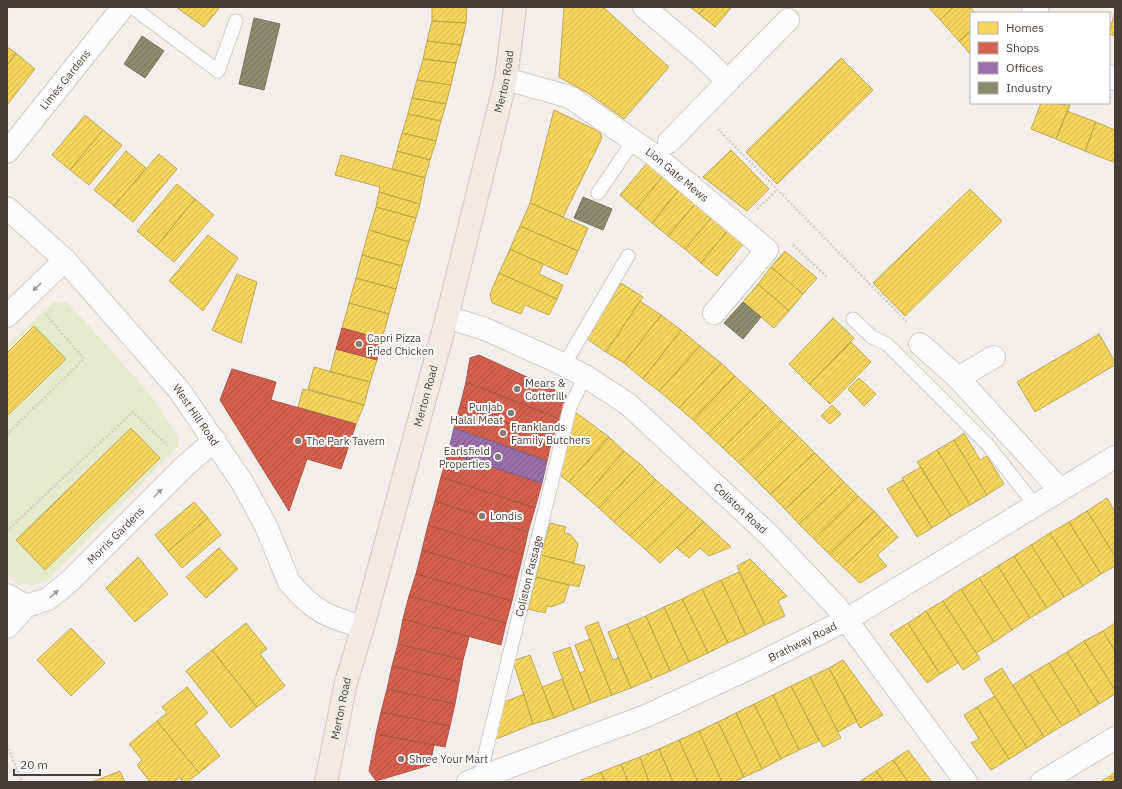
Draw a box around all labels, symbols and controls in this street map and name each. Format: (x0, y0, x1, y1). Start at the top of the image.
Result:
legend (970, 12, 1110, 104)
text: Homes (1006, 20, 1044, 35)
text: Shops (1006, 40, 1039, 55)
street label: Limes Gardens (37, 46, 94, 112)
street label: Merton Road (491, 50, 517, 114)
text: Offices (1006, 60, 1044, 75)
text: Industry (1006, 80, 1052, 95)
street label: Lion Gate Mews (643, 144, 712, 205)
one-way arrow (32, 283, 42, 292)
place label: Capri Pizza Fried Chicken (367, 331, 434, 358)
marker: Capri Pizza Fried Chicken (354, 339, 364, 349)
street label: Merton Road (411, 364, 441, 428)
place label: Mears & Cotterill (525, 376, 566, 403)
street label: West Hill Road (170, 381, 222, 449)
marker: Mears & Cotterill (512, 384, 522, 394)
place label: Punjab Halal Meat (450, 400, 503, 427)
marker: Punjab Halal Meat (506, 408, 516, 418)
place label: Franklands Family Butchers (511, 420, 590, 447)
marker: Franklands Family Butchers (498, 428, 508, 438)
place label: The Park Tavern (306, 434, 385, 448)
marker: The Park Tavern (293, 436, 303, 446)
place label: Earlsfield Properties (439, 444, 490, 471)
marker: Earlsfield Properties (493, 452, 503, 462)
street label: Coliston Road (711, 480, 770, 537)
one-way arrow (153, 489, 163, 498)
street label: Morris Gardens (84, 504, 147, 567)
place label: Londis (490, 509, 522, 523)
marker: Londis (477, 511, 487, 521)
street label: Coliston Passage (512, 534, 545, 618)
one-way arrow (49, 589, 60, 598)
street label: Brathway Road (766, 619, 839, 665)
street label: Merton Road (328, 675, 354, 741)
scale bar (14, 751, 100, 777)
place label: Shree Your Mart (409, 752, 488, 766)
marker: Shree Your Mart (396, 754, 406, 764)
text: 20 m (20, 757, 48, 772)

